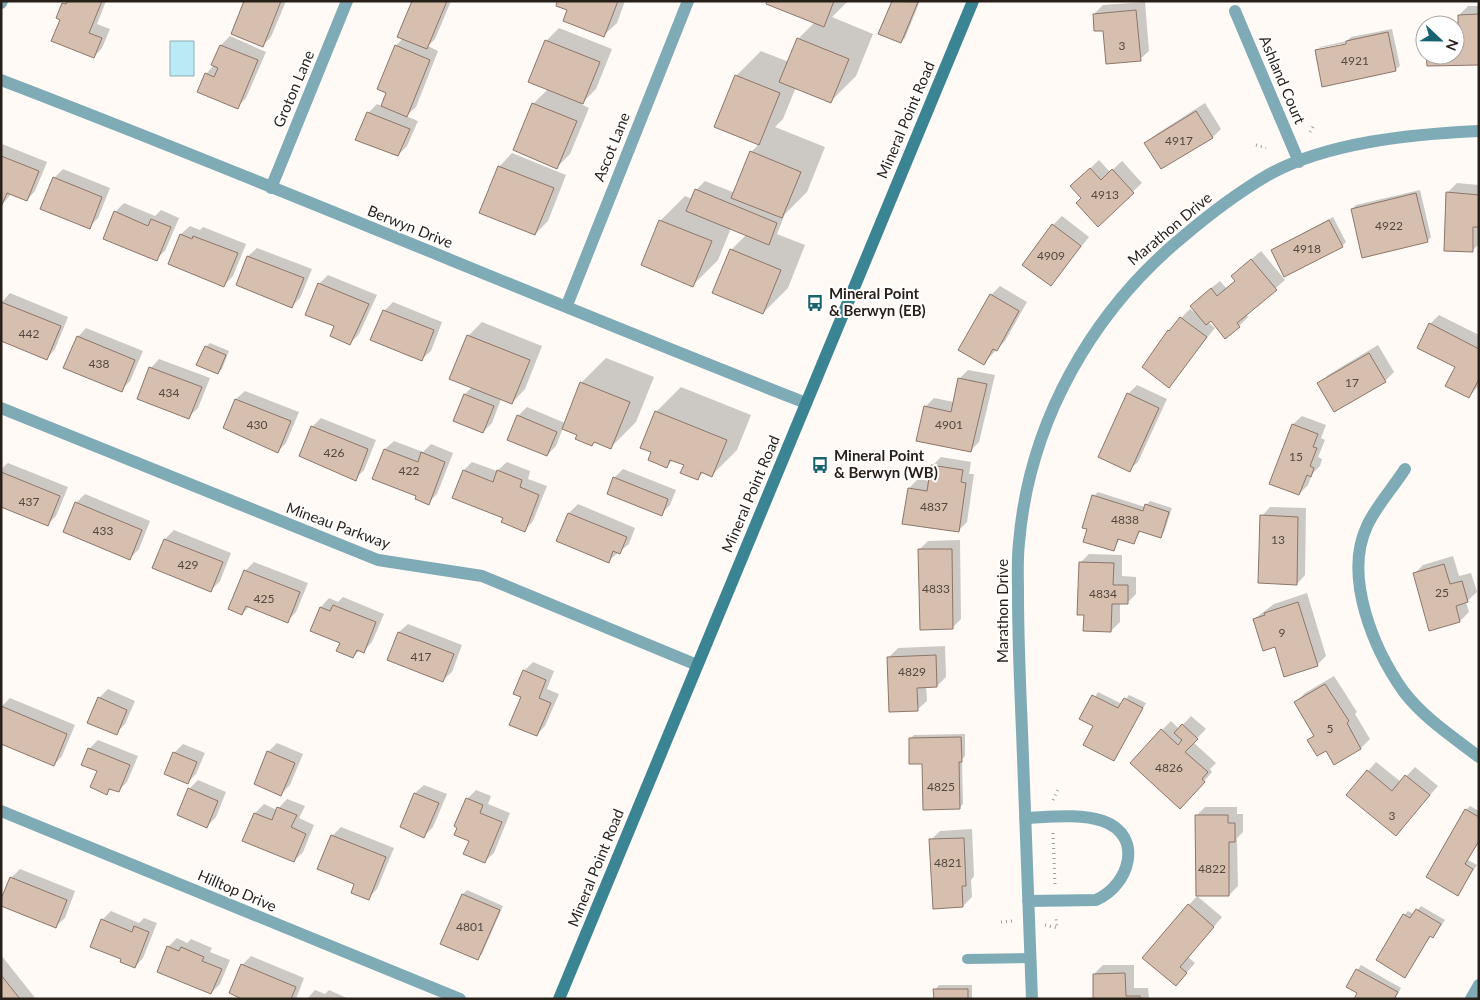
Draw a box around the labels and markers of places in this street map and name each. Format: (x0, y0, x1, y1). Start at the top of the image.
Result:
place label: Mineral Point & Berwyn (EB) (829, 284, 926, 319)
bus stop icon: Mineral Point & Berwyn (EB) (805, 293, 825, 313)
place label: Mineral Point & Berwyn (WB) (834, 446, 938, 481)
bus stop icon: Mineral Point & Berwyn (WB) (810, 455, 830, 475)

